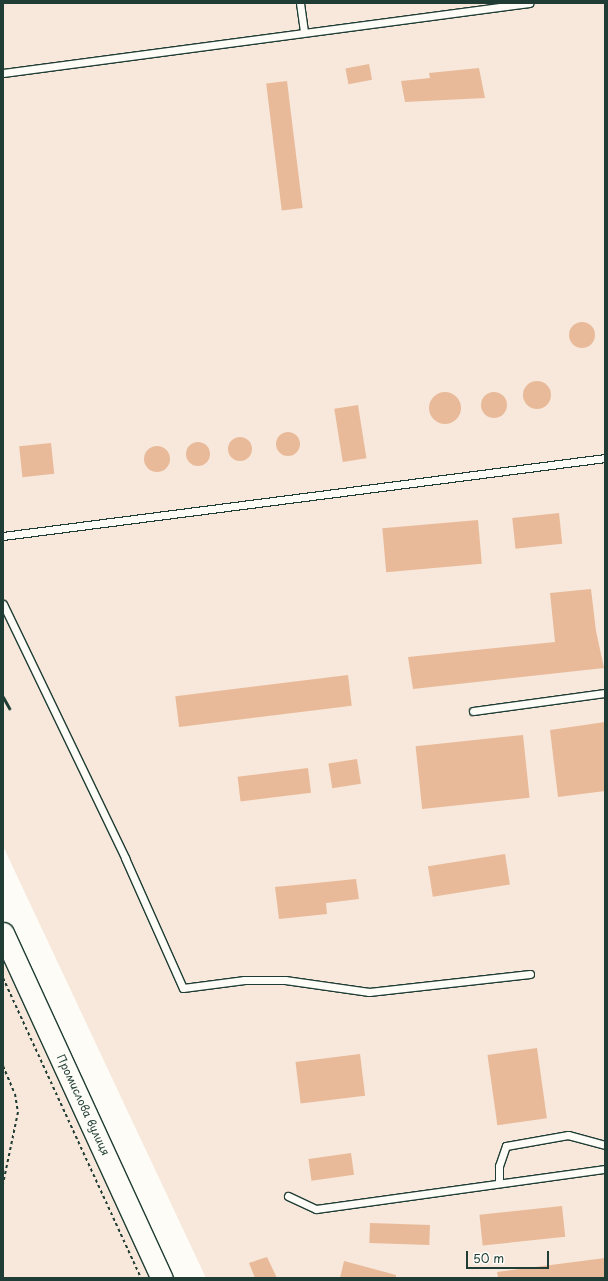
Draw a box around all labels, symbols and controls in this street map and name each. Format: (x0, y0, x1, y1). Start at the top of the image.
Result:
street label: Промислова вулиця (54, 1052, 112, 1158)
scale bar (468, 1243, 551, 1269)
text: 50 m (473, 1249, 504, 1267)

